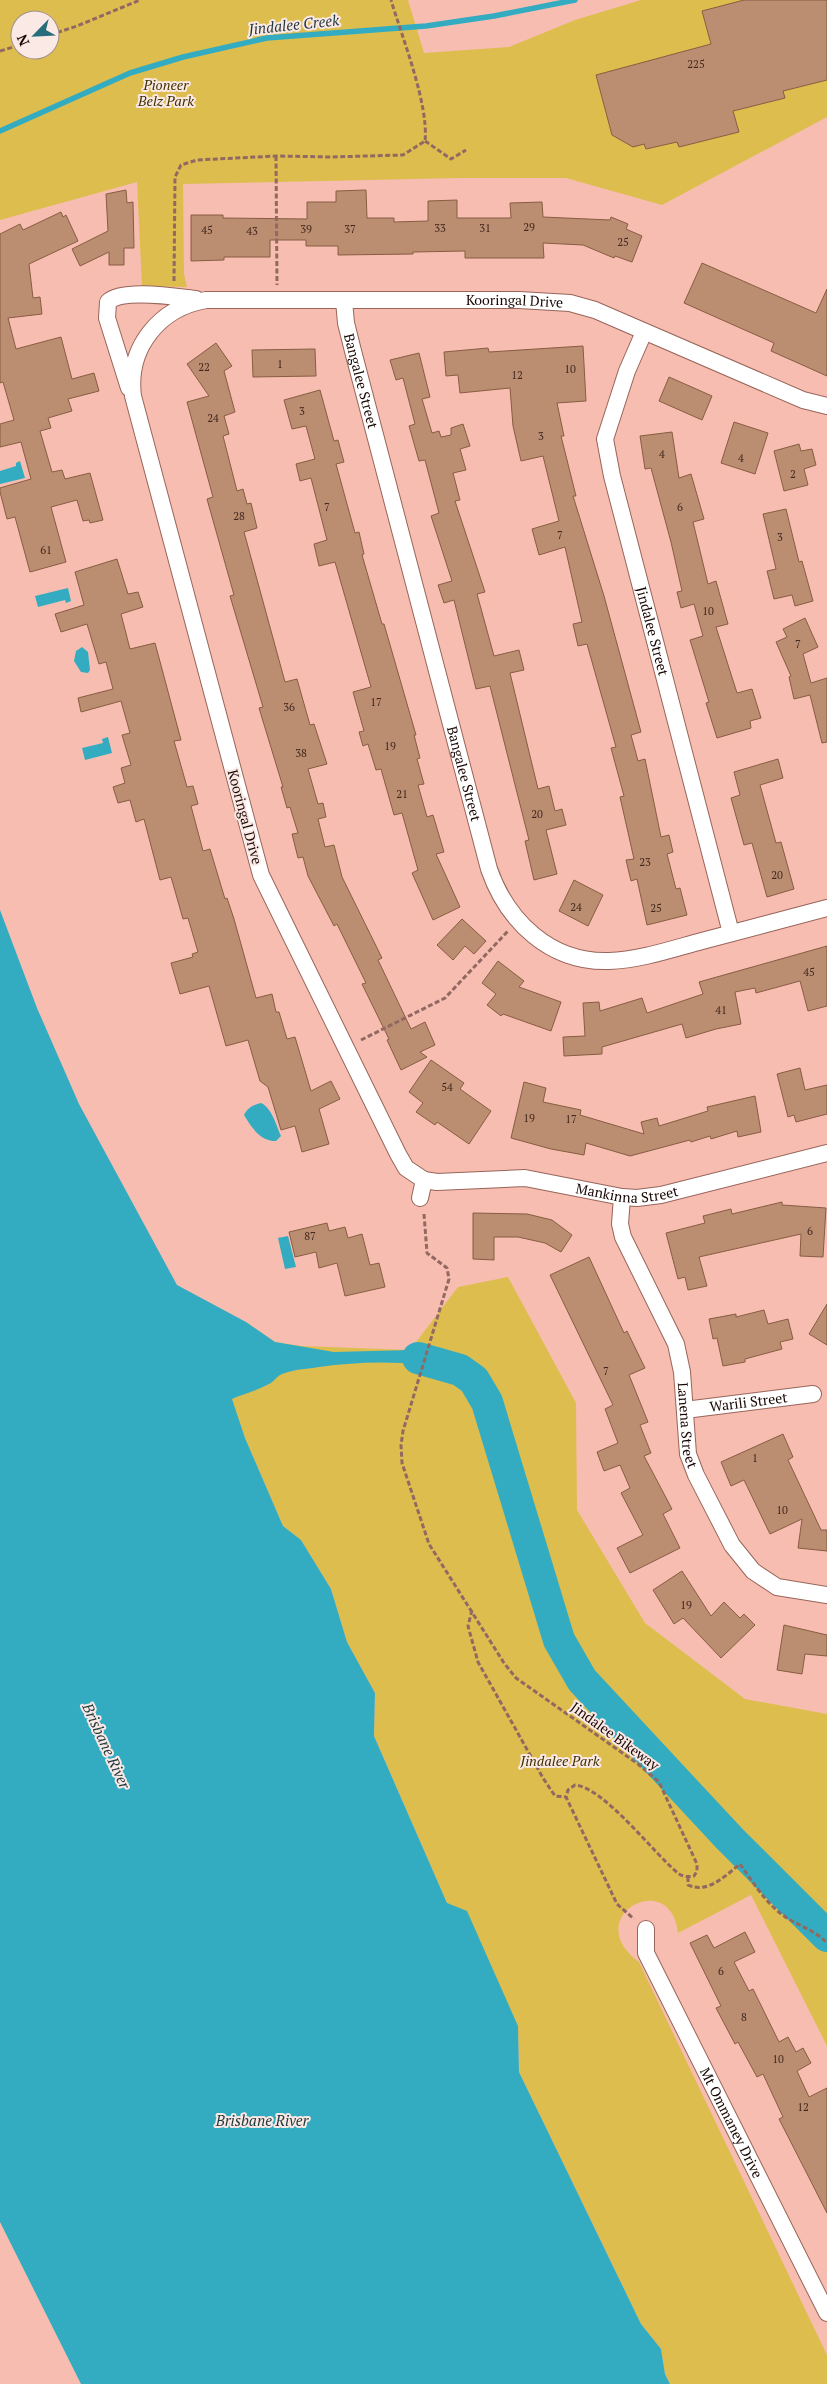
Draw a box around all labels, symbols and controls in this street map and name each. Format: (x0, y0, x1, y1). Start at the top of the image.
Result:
water label: Jindalee Creek (247, 9, 341, 39)
north arrow (10, 10, 60, 60)
text: N (12, 31, 34, 49)
house number: 225 (687, 57, 705, 71)
park label: Pioneer Belz Park (137, 75, 194, 110)
house number: 29 (523, 220, 535, 234)
house number: 33 (434, 221, 446, 235)
house number: 31 (479, 221, 491, 235)
house number: 39 (300, 222, 312, 236)
house number: 37 (344, 222, 356, 236)
house number: 45 (201, 223, 213, 237)
house number: 43 (246, 224, 258, 238)
house number: 25 (617, 235, 629, 249)
street label: Kooringal Drive (466, 290, 564, 312)
street label: Bangalee Street (340, 331, 383, 431)
house number: 1 (277, 357, 283, 371)
house number: 22 (198, 360, 210, 374)
house number: 10 (564, 362, 576, 376)
house number: 12 (511, 368, 523, 382)
house number: 3 (299, 404, 305, 418)
house number: 24 (207, 411, 219, 425)
house number: 3 (538, 429, 544, 443)
house number: 4 (659, 447, 665, 461)
house number: 4 (738, 451, 744, 465)
house number: 2 (790, 467, 796, 481)
house number: 7 (324, 500, 330, 514)
house number: 6 (677, 500, 683, 514)
house number: 28 (233, 509, 245, 523)
house number: 7 (557, 528, 563, 542)
house number: 3 (777, 530, 783, 544)
house number: 61 (40, 543, 52, 557)
street label: Jindalee Street (632, 584, 674, 678)
house number: 10 (702, 604, 714, 618)
house number: 7 (795, 637, 801, 651)
house number: 17 (370, 695, 382, 709)
house number: 36 (283, 700, 295, 714)
street label: Bangalee Street (443, 724, 486, 824)
house number: 19 (384, 739, 396, 753)
house number: 38 (295, 746, 307, 760)
street label: Kooringal Drive (224, 767, 267, 866)
house number: 21 (396, 787, 408, 801)
house number: 20 (531, 807, 543, 821)
house number: 23 (639, 855, 651, 869)
house number: 20 (771, 868, 783, 882)
house number: 24 (570, 900, 582, 914)
house number: 25 (650, 901, 662, 915)
house number: 45 (803, 965, 815, 979)
house number: 41 (715, 1003, 727, 1017)
house number: 54 (441, 1080, 453, 1094)
house number: 19 (523, 1111, 535, 1125)
house number: 17 (565, 1112, 577, 1126)
street label: Mankinna Street (574, 1178, 681, 1207)
house number: 6 (807, 1224, 813, 1238)
house number: 87 (304, 1229, 316, 1243)
house number: 7 (603, 1364, 609, 1378)
street label: Lanena Street (674, 1382, 703, 1472)
street label: Warili Street (709, 1387, 789, 1416)
house number: 1 (752, 1451, 758, 1465)
house number: 10 (776, 1503, 788, 1517)
house number: 19 (680, 1598, 692, 1612)
street label: Jindalee Bikeway (567, 1697, 664, 1775)
water label: Brisbane River (78, 1698, 136, 1793)
park label: Jindalee Park (520, 1751, 600, 1770)
house number: 6 (718, 1964, 724, 1978)
house number: 8 (741, 2010, 747, 2024)
house number: 10 (772, 2052, 784, 2066)
street label: Mt Ommaney Drive (696, 2064, 768, 2181)
house number: 12 (797, 2100, 809, 2114)
water label: Brisbane River (215, 2110, 310, 2130)

